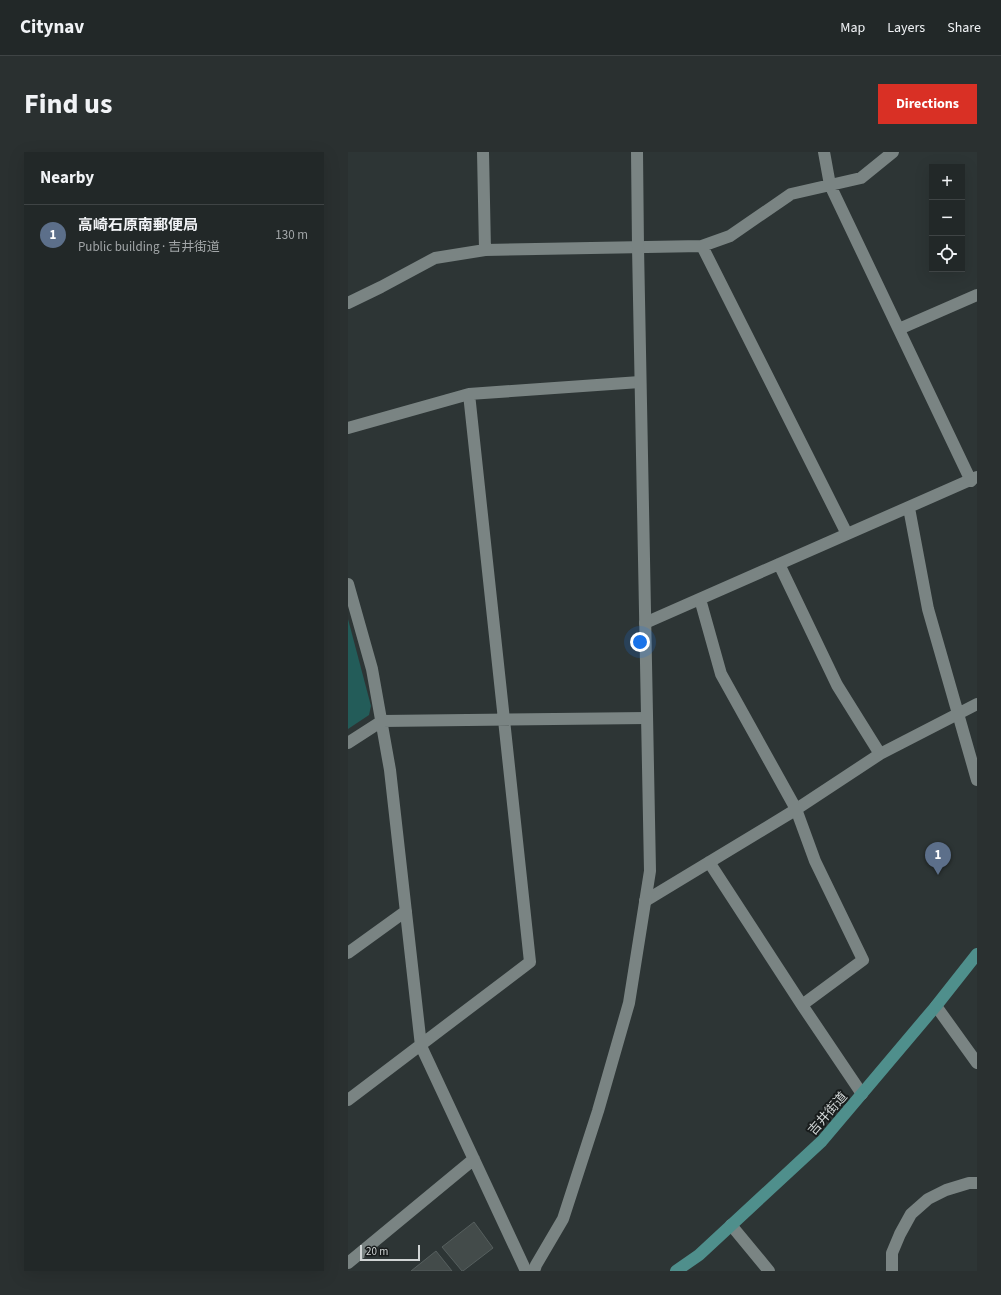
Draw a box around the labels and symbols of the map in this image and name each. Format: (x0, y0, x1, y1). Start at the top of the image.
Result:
your location (630, 632, 650, 652)
pin: 1 (925, 842, 951, 875)
street label: 吉井街道 (804, 1088, 852, 1139)
scale bar (360, 1243, 420, 1262)

